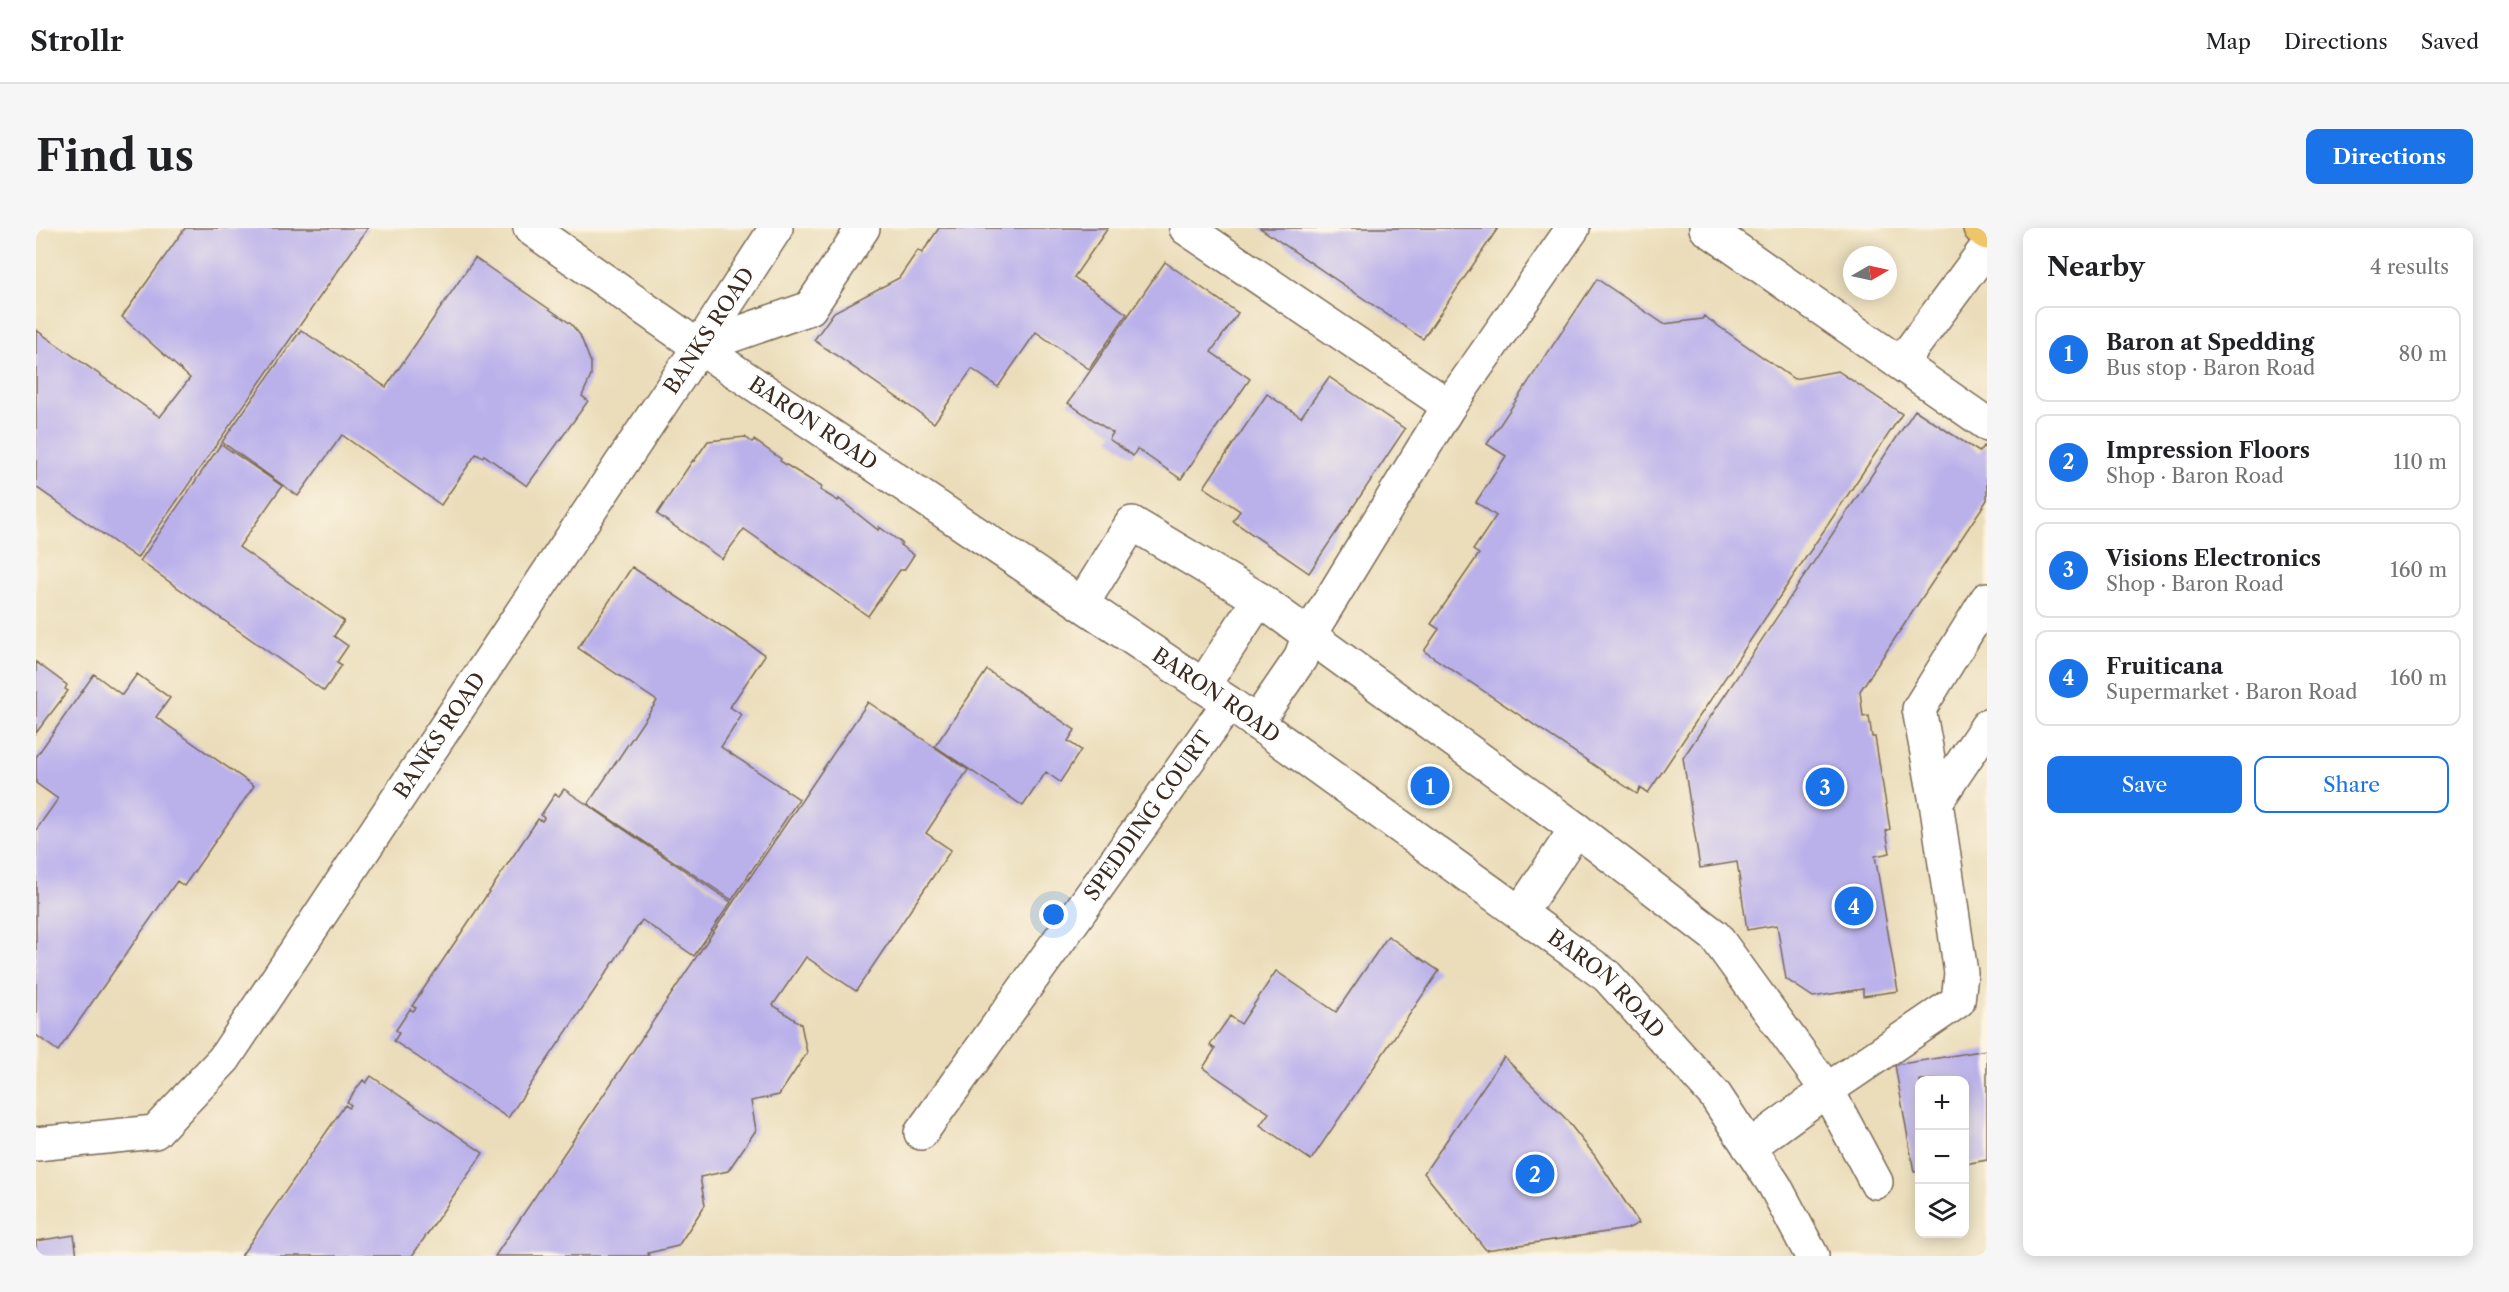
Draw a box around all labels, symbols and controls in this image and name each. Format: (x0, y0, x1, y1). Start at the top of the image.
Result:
text: Strollr (30, 24, 124, 58)
text: Map (2206, 29, 2251, 54)
text: Directions (2284, 29, 2388, 54)
text: Saved (2421, 29, 2479, 54)
button: Directions (2306, 129, 2473, 184)
text: Find us (36, 130, 194, 182)
north arrow (1843, 246, 1897, 300)
text: Nearby (2047, 251, 2145, 283)
text: 4 results (2370, 255, 2449, 279)
street label: BANKS ROAD (658, 263, 759, 399)
text: Baron at Spedding (2106, 329, 2314, 356)
text: 1 (2064, 342, 2073, 366)
text: 80 m (2399, 342, 2447, 366)
text: Bus stop · Baron Road (2106, 356, 2315, 380)
street label: BARON ROAD (744, 371, 882, 475)
text: Impression Floors (2106, 437, 2310, 464)
text: 2 (2063, 450, 2074, 474)
text: 110 m (2394, 450, 2447, 474)
text: Shop · Baron Road (2106, 464, 2284, 488)
text: Visions Electronics (2106, 545, 2321, 572)
text: 3 (2063, 558, 2074, 582)
text: 160 m (2390, 558, 2447, 582)
text: Shop · Baron Road (2106, 572, 2284, 596)
street label: BARON ROAD (1148, 642, 1285, 748)
text: Fruiticana (2106, 653, 2223, 680)
text: 4 (2063, 666, 2074, 690)
text: 160 m (2390, 666, 2447, 690)
street label: BANKS ROAD (388, 667, 490, 803)
text: Supermarket · Baron Road (2106, 680, 2357, 704)
street label: SPEDDING COURT (1079, 726, 1217, 905)
button: Save (2047, 756, 2242, 813)
button: Share (2254, 756, 2449, 813)
pin: 1 (1410, 764, 1450, 808)
pin: 3 (1806, 764, 1844, 810)
pin: 4 (1834, 884, 1874, 928)
your location (1039, 900, 1068, 929)
street label: BARON ROAD (1543, 924, 1670, 1043)
map controls (1915, 1076, 1969, 1238)
button: + (1915, 1076, 1969, 1130)
button: − (1915, 1130, 1969, 1184)
pin: 2 (1516, 1152, 1554, 1196)
button: layers (1915, 1184, 1969, 1238)

